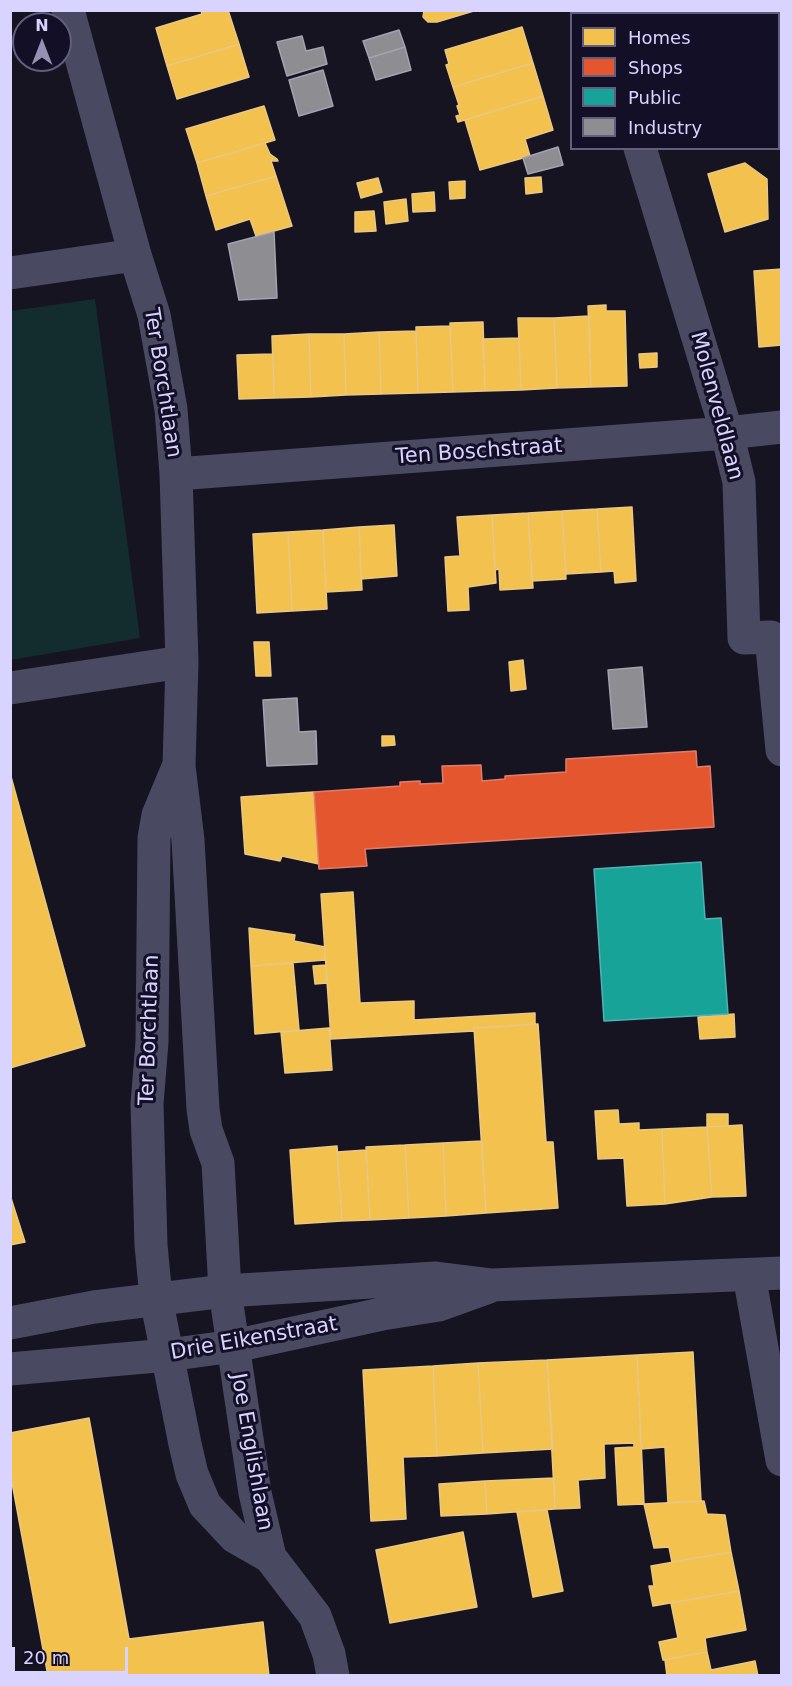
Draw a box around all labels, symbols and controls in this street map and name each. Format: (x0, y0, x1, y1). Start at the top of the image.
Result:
north arrow (12, 12, 72, 72)
legend (570, 12, 780, 150)
text: N (35, 16, 49, 35)
text: Homes (628, 27, 691, 48)
text: Shops (628, 57, 683, 78)
text: Public (628, 87, 681, 108)
text: Industry (628, 117, 702, 138)
street label: Ter Borchtlaan (138, 307, 186, 459)
street label: Molenveldlaan (684, 329, 748, 483)
street label: Ten Boschstraat (395, 434, 563, 470)
street label: Ter Borchtlaan (135, 954, 165, 1106)
street label: Drie Eikenstraat (169, 1312, 339, 1366)
street label: Joe Englishlaan (225, 1371, 277, 1533)
scale bar (15, 1635, 130, 1673)
text: 20 m (23, 1647, 69, 1668)

